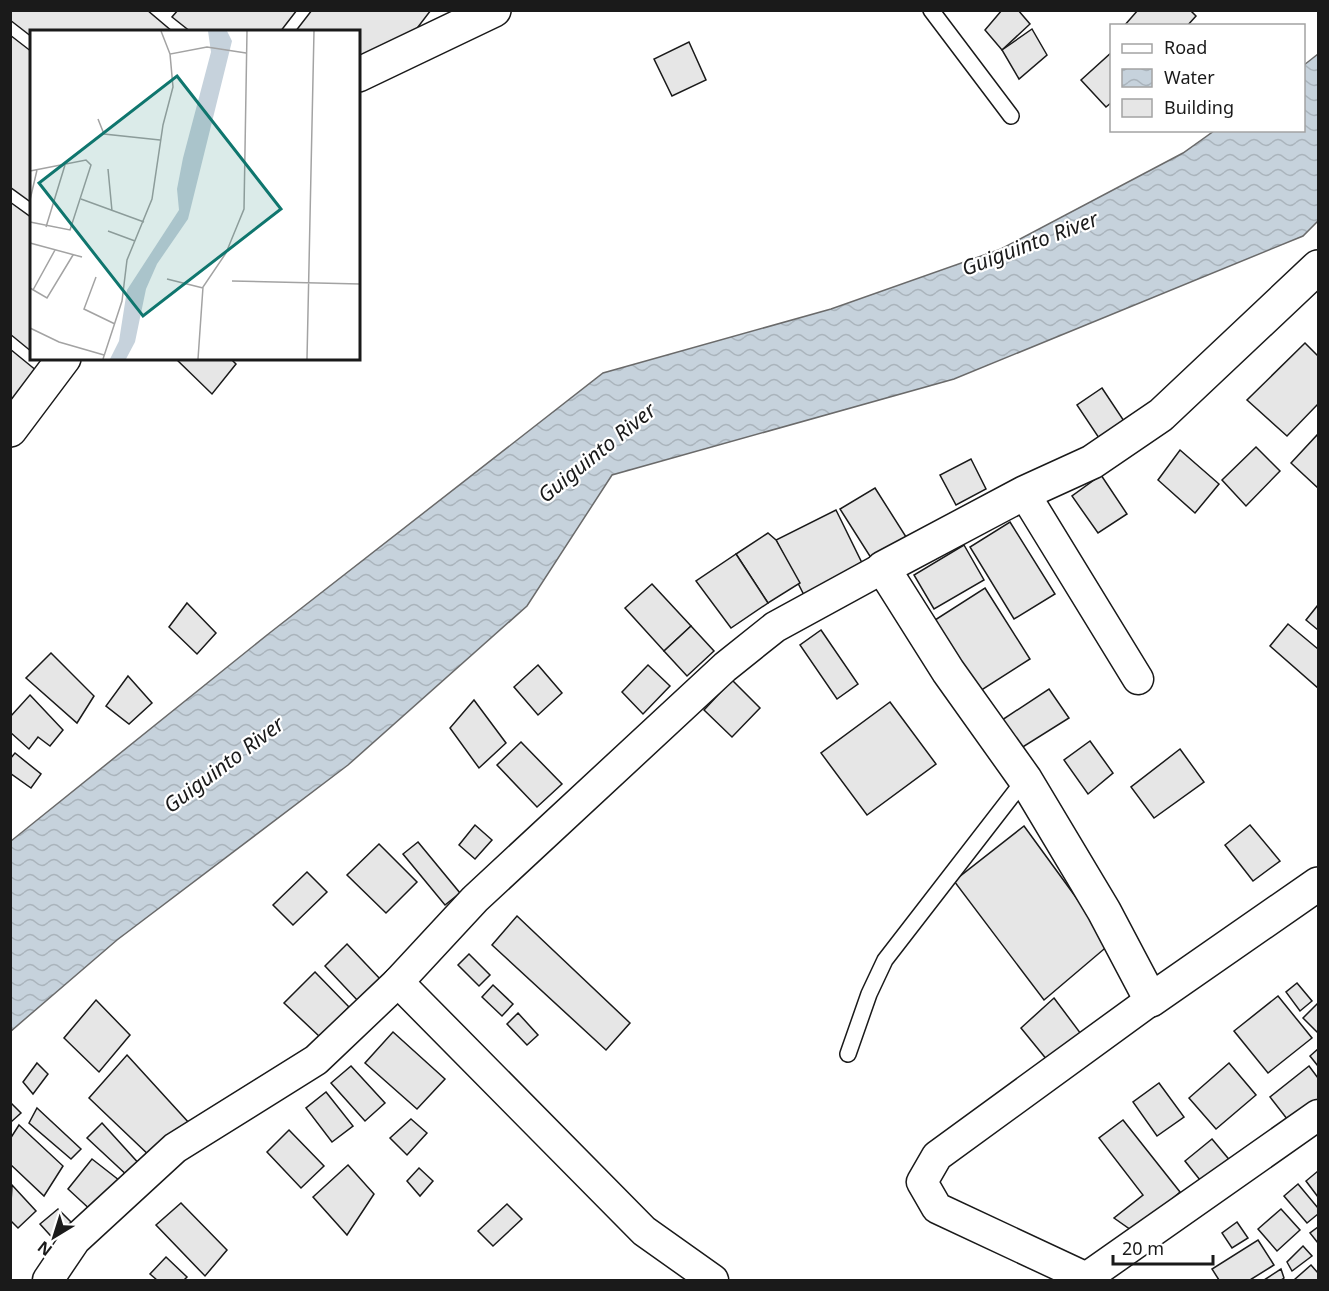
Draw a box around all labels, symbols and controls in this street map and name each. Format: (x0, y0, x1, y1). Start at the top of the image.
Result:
legend (1110, 24, 1305, 132)
inset map (30, 30, 360, 360)
text: Road (1164, 35, 1207, 59)
text: Water (1164, 65, 1215, 89)
text: Building (1164, 95, 1234, 119)
water label: Guiguinto River (957, 204, 1103, 282)
water label: Guiguinto River (532, 395, 662, 508)
water label: Guiguinto River (157, 709, 291, 819)
north arrow (24, 1207, 84, 1267)
scale bar (1113, 1228, 1214, 1266)
text: N (33, 1236, 57, 1261)
text: 20 m (1122, 1236, 1164, 1260)

